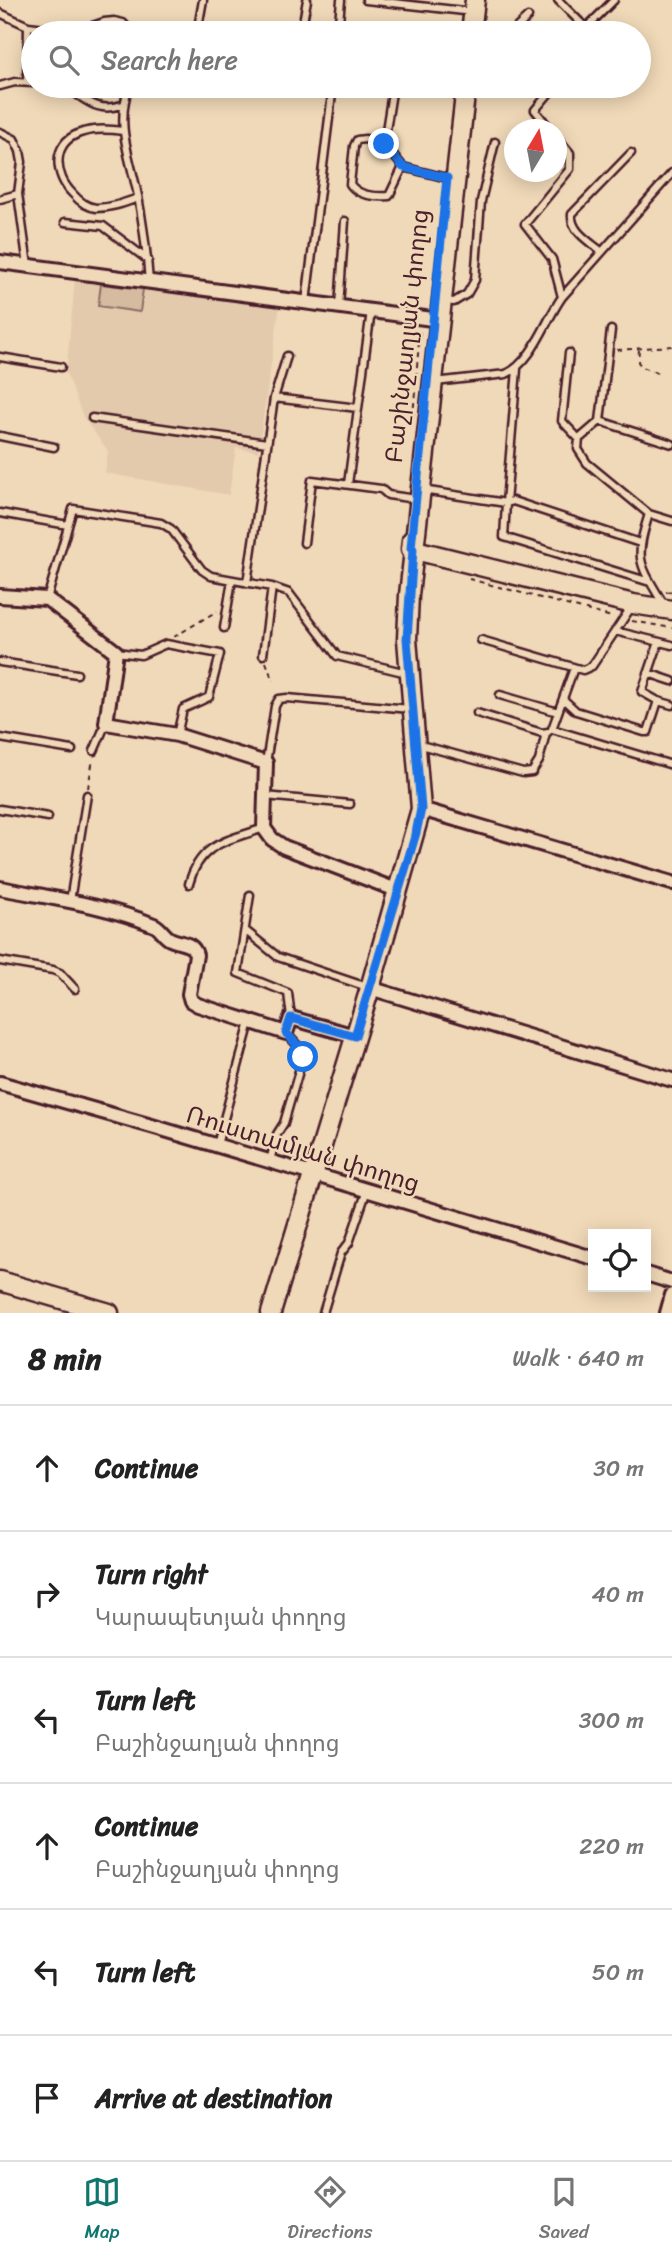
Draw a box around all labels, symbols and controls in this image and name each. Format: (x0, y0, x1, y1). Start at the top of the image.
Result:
search box (21, 21, 651, 98)
text: Search here (101, 37, 238, 83)
icon: search (45, 41, 83, 79)
north arrow (504, 119, 567, 182)
route end (368, 128, 399, 159)
street label: Բաշինջաղյան փողոց (373, 207, 441, 465)
route start (287, 1041, 318, 1072)
street label: Ռուստամյան փողոց (181, 1093, 425, 1205)
map controls (588, 1229, 651, 1292)
button: locate (588, 1229, 651, 1292)
text: 8 min (28, 1332, 101, 1386)
text: Walk · 640 m (512, 1338, 644, 1379)
text: Continue (95, 1445, 198, 1491)
text: 30 m (593, 1448, 644, 1489)
icon: ahead (28, 1449, 66, 1487)
text: Turn right (95, 1551, 208, 1597)
text: 40 m (591, 1574, 644, 1615)
icon: right (28, 1575, 66, 1613)
text: Կարապետյան փողոց (95, 1597, 347, 1638)
text: Turn left (95, 1677, 195, 1723)
text: 300 m (579, 1700, 644, 1741)
icon: left (28, 1701, 66, 1739)
text: Բաշինջաղյան փողոց (95, 1723, 339, 1764)
text: Continue (95, 1803, 198, 1849)
text: 220 m (579, 1826, 644, 1867)
icon: ahead (28, 1827, 66, 1865)
text: Բաշինջաղյան փողոց (95, 1849, 339, 1890)
text: Turn left (95, 1949, 195, 1995)
text: 50 m (592, 1952, 644, 1993)
icon: left (28, 1953, 66, 1991)
text: Arrive at destination (95, 2075, 332, 2121)
icon: arrive (28, 2079, 66, 2117)
tab: Map (83, 2173, 121, 2248)
tab: Directions (287, 2173, 373, 2248)
tab: Saved (539, 2173, 589, 2248)

